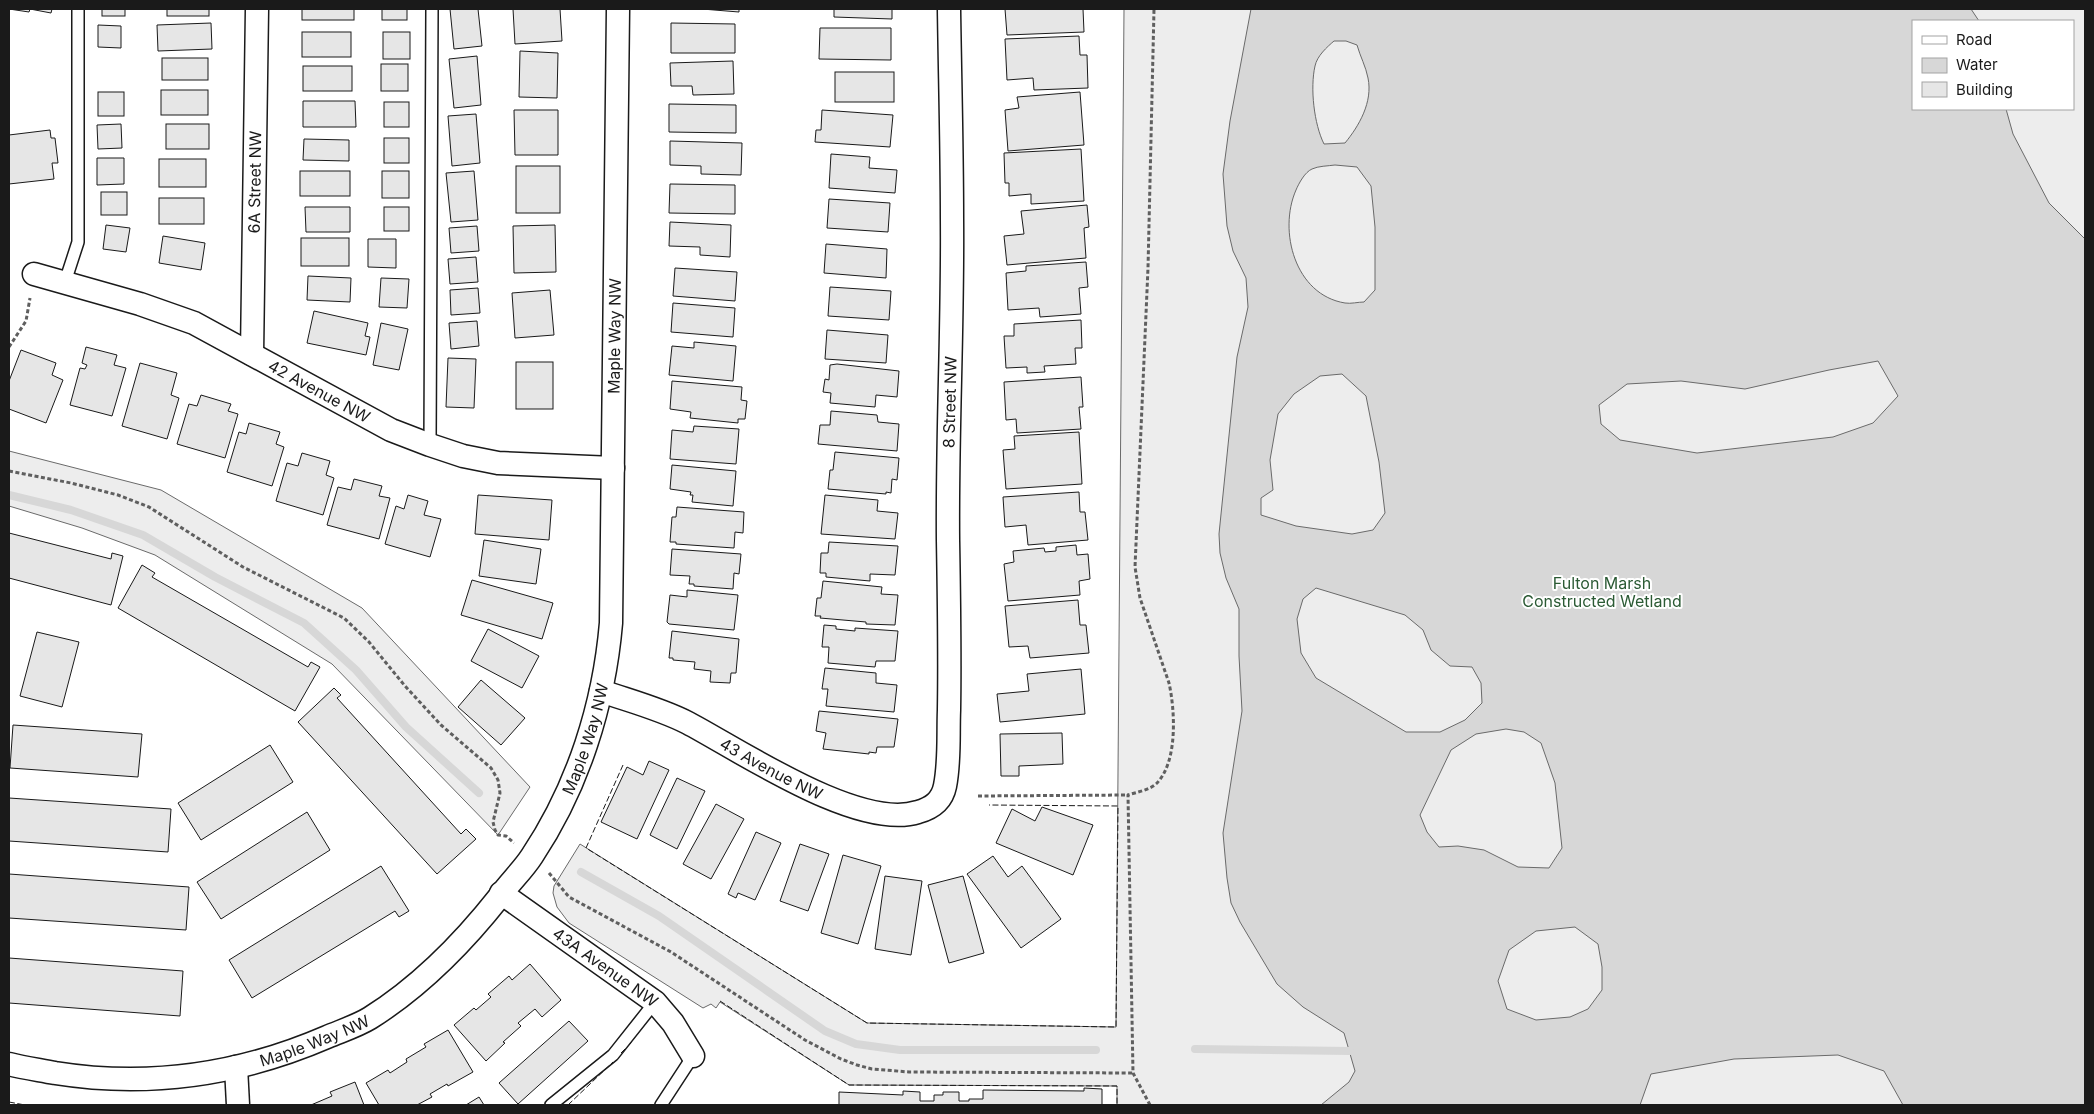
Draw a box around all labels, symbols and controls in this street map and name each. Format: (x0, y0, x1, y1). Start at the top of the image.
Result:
legend (1912, 20, 2074, 110)
text: Road (1956, 30, 1992, 49)
text: Water (1956, 55, 1998, 74)
text: Building (1956, 80, 2013, 99)
street label: 6A Street NW (244, 130, 265, 234)
street label: Maple Way NW (604, 278, 625, 394)
street label: 42 Avenue NW (265, 355, 374, 427)
street label: 8 Street NW (939, 356, 961, 448)
park label: Fulton Marsh Constructed Wetland (1522, 573, 1682, 611)
street label: Maple Way NW (558, 681, 612, 798)
street label: 43 Avenue NW (717, 733, 826, 804)
street label: 43A Avenue NW (549, 923, 662, 1011)
street label: Maple Way NW (257, 1010, 373, 1071)

